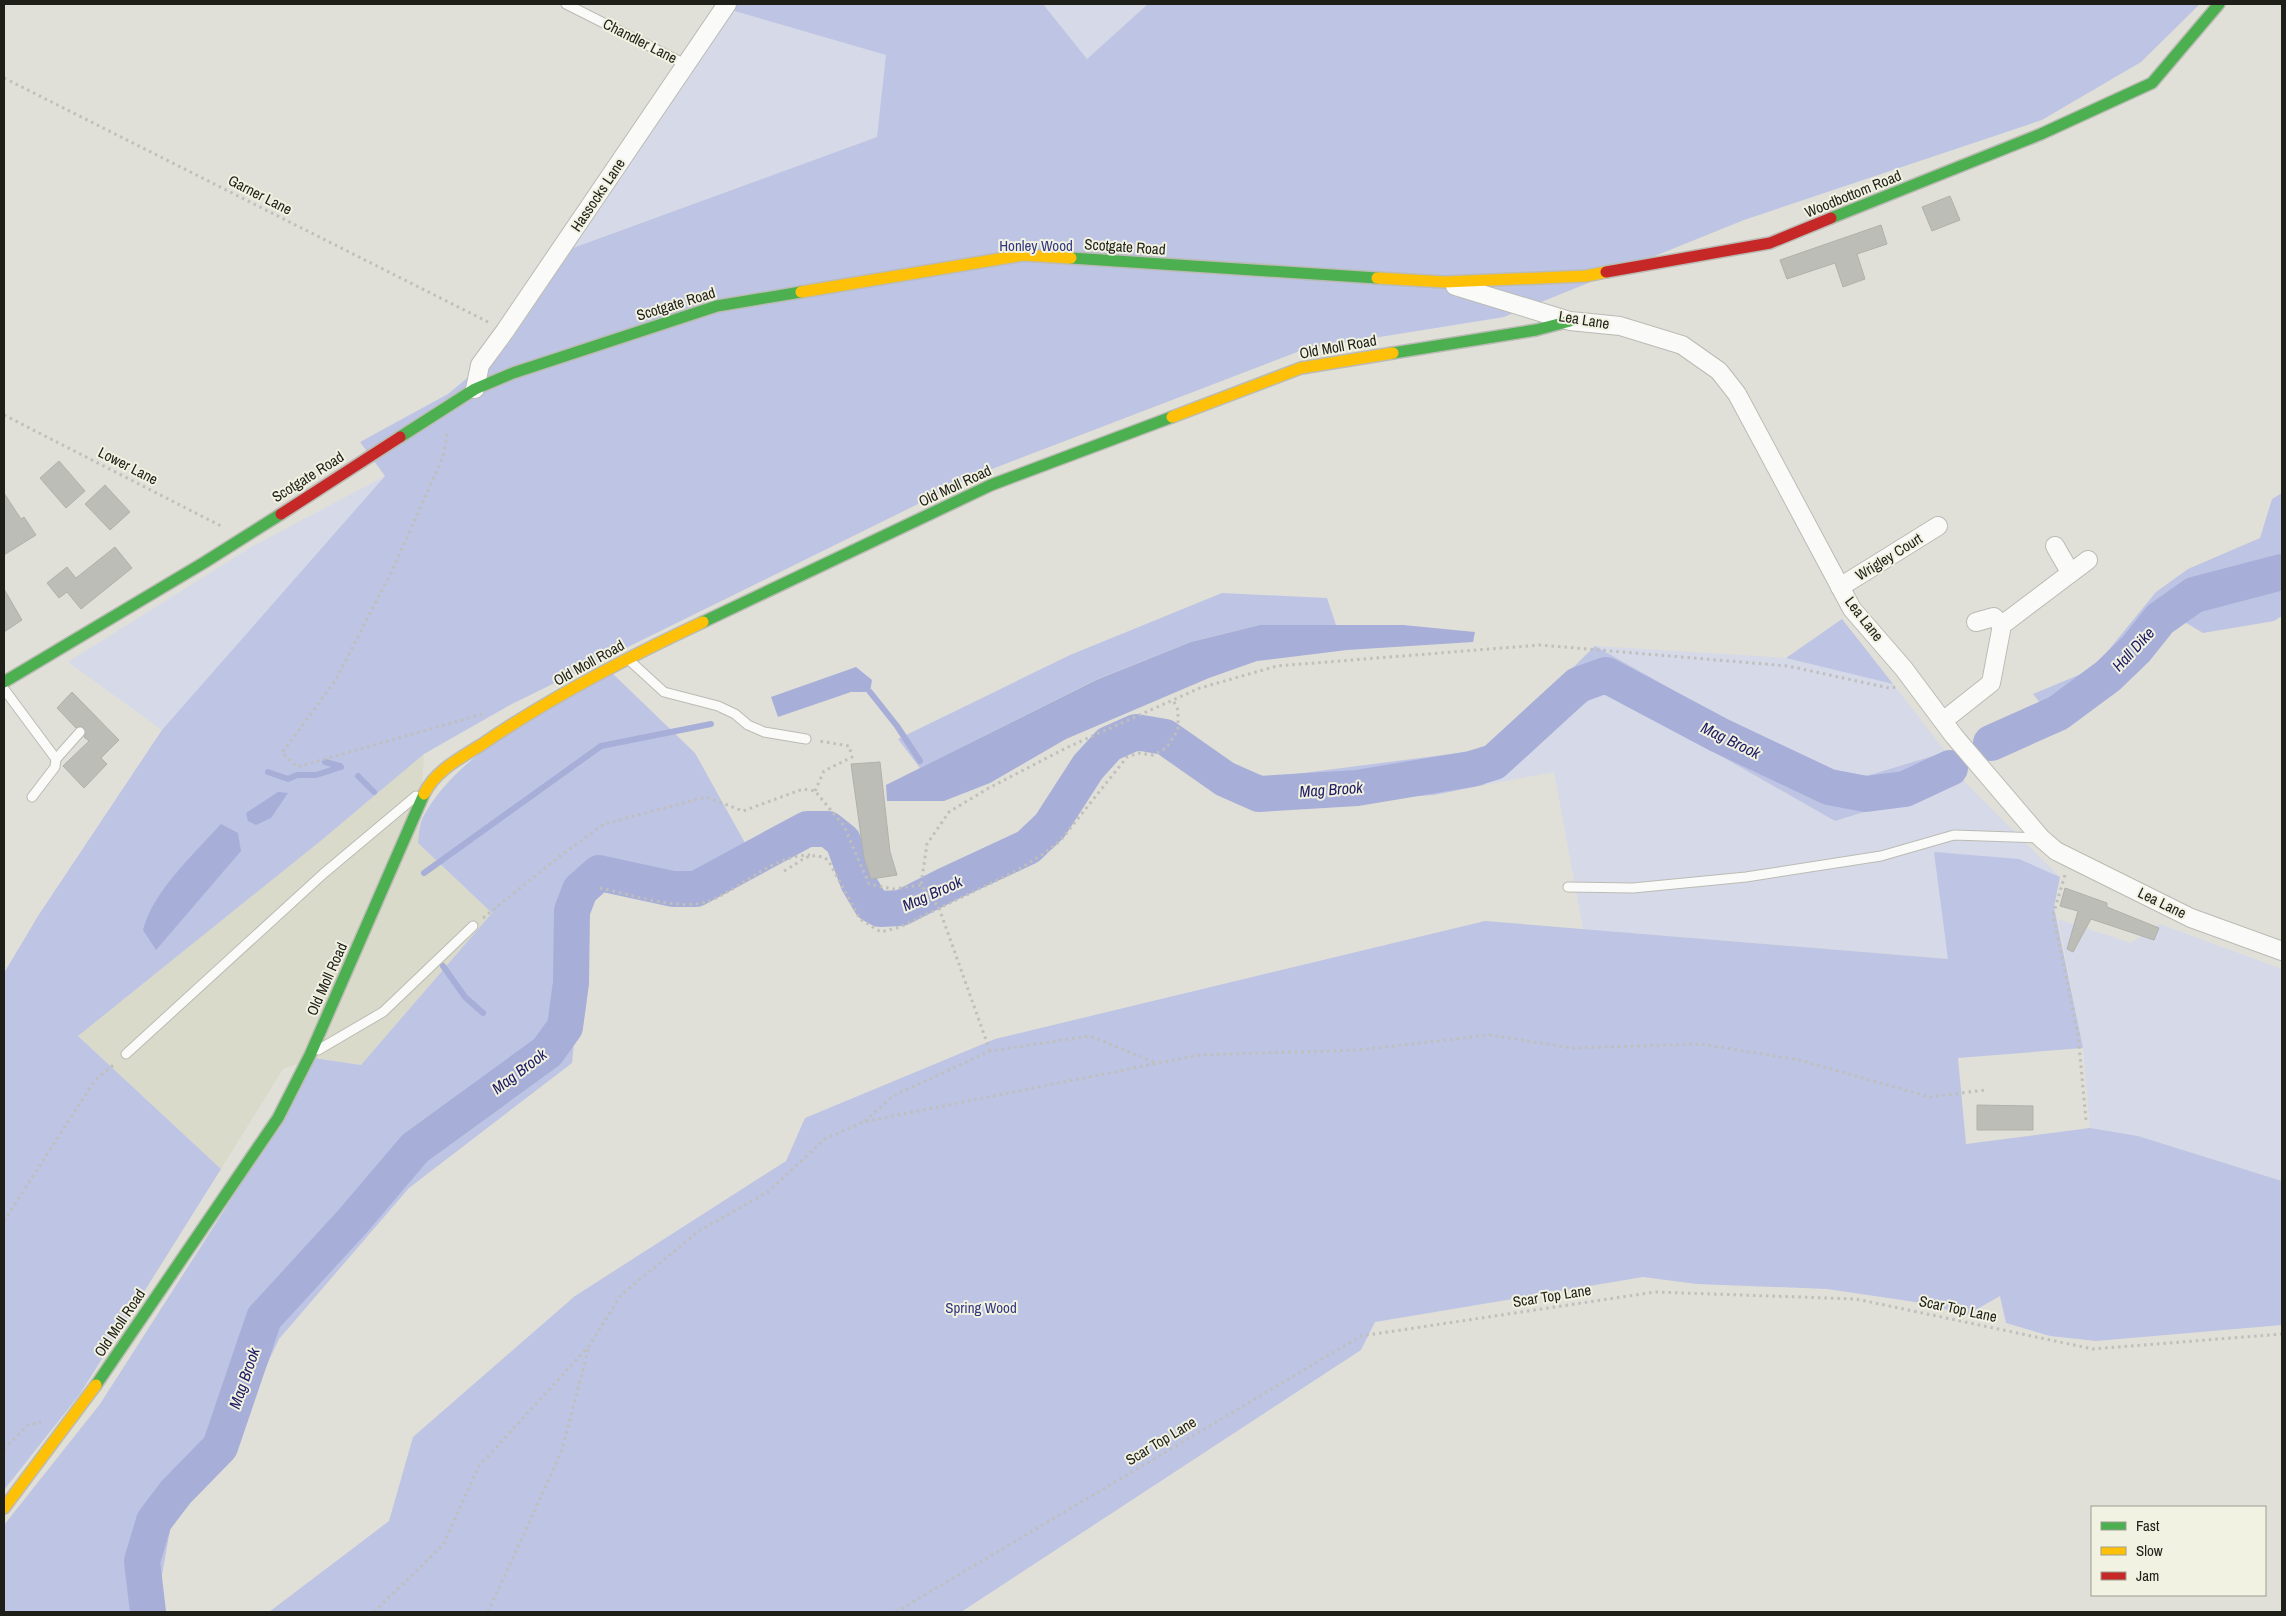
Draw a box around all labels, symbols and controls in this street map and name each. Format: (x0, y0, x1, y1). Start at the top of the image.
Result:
street label: Chandler Lane (600, 13, 681, 68)
street label: Hassocks Lane (565, 154, 630, 235)
street label: Woodbottom Road (1801, 165, 1904, 222)
street label: Garner Lane (225, 170, 296, 220)
street label: Scotgate Road (1084, 233, 1166, 260)
park label: Honley Wood (999, 235, 1073, 256)
street label: Scotgate Road (634, 282, 718, 325)
street label: Lea Lane (1557, 305, 1611, 334)
street label: Old Moll Road (1298, 329, 1378, 364)
street label: Lower Lane (95, 442, 162, 490)
street label: Scotgate Road (268, 446, 348, 507)
street label: Old Moll Road (915, 460, 995, 512)
street label: Wrigley Court (1851, 528, 1927, 585)
street label: Lea Lane (1840, 592, 1889, 645)
water label: Hall Dike (2107, 622, 2159, 676)
street label: Old Moll Road (550, 634, 628, 691)
water label: Mag Brook (1698, 716, 1765, 764)
water label: Mag Brook (1299, 776, 1364, 802)
water label: Mag Brook (899, 870, 966, 916)
street label: Lea Lane (2135, 882, 2190, 923)
street label: Old Moll Road (301, 939, 352, 1019)
water label: Mag Brook (487, 1043, 551, 1099)
street label: Scar Top Lane (1511, 1279, 1593, 1312)
street label: Old Moll Road (89, 1285, 150, 1361)
street label: Scar Top Lane (1917, 1290, 1999, 1327)
park label: Spring Wood (945, 1297, 1017, 1318)
water label: Mag Brook (223, 1344, 265, 1412)
street label: Scar Top Lane (1121, 1411, 1200, 1470)
legend (2091, 1506, 2266, 1596)
text: Fast (2136, 1515, 2160, 1536)
text: Slow (2136, 1540, 2163, 1561)
text: Jam (2136, 1565, 2159, 1586)

